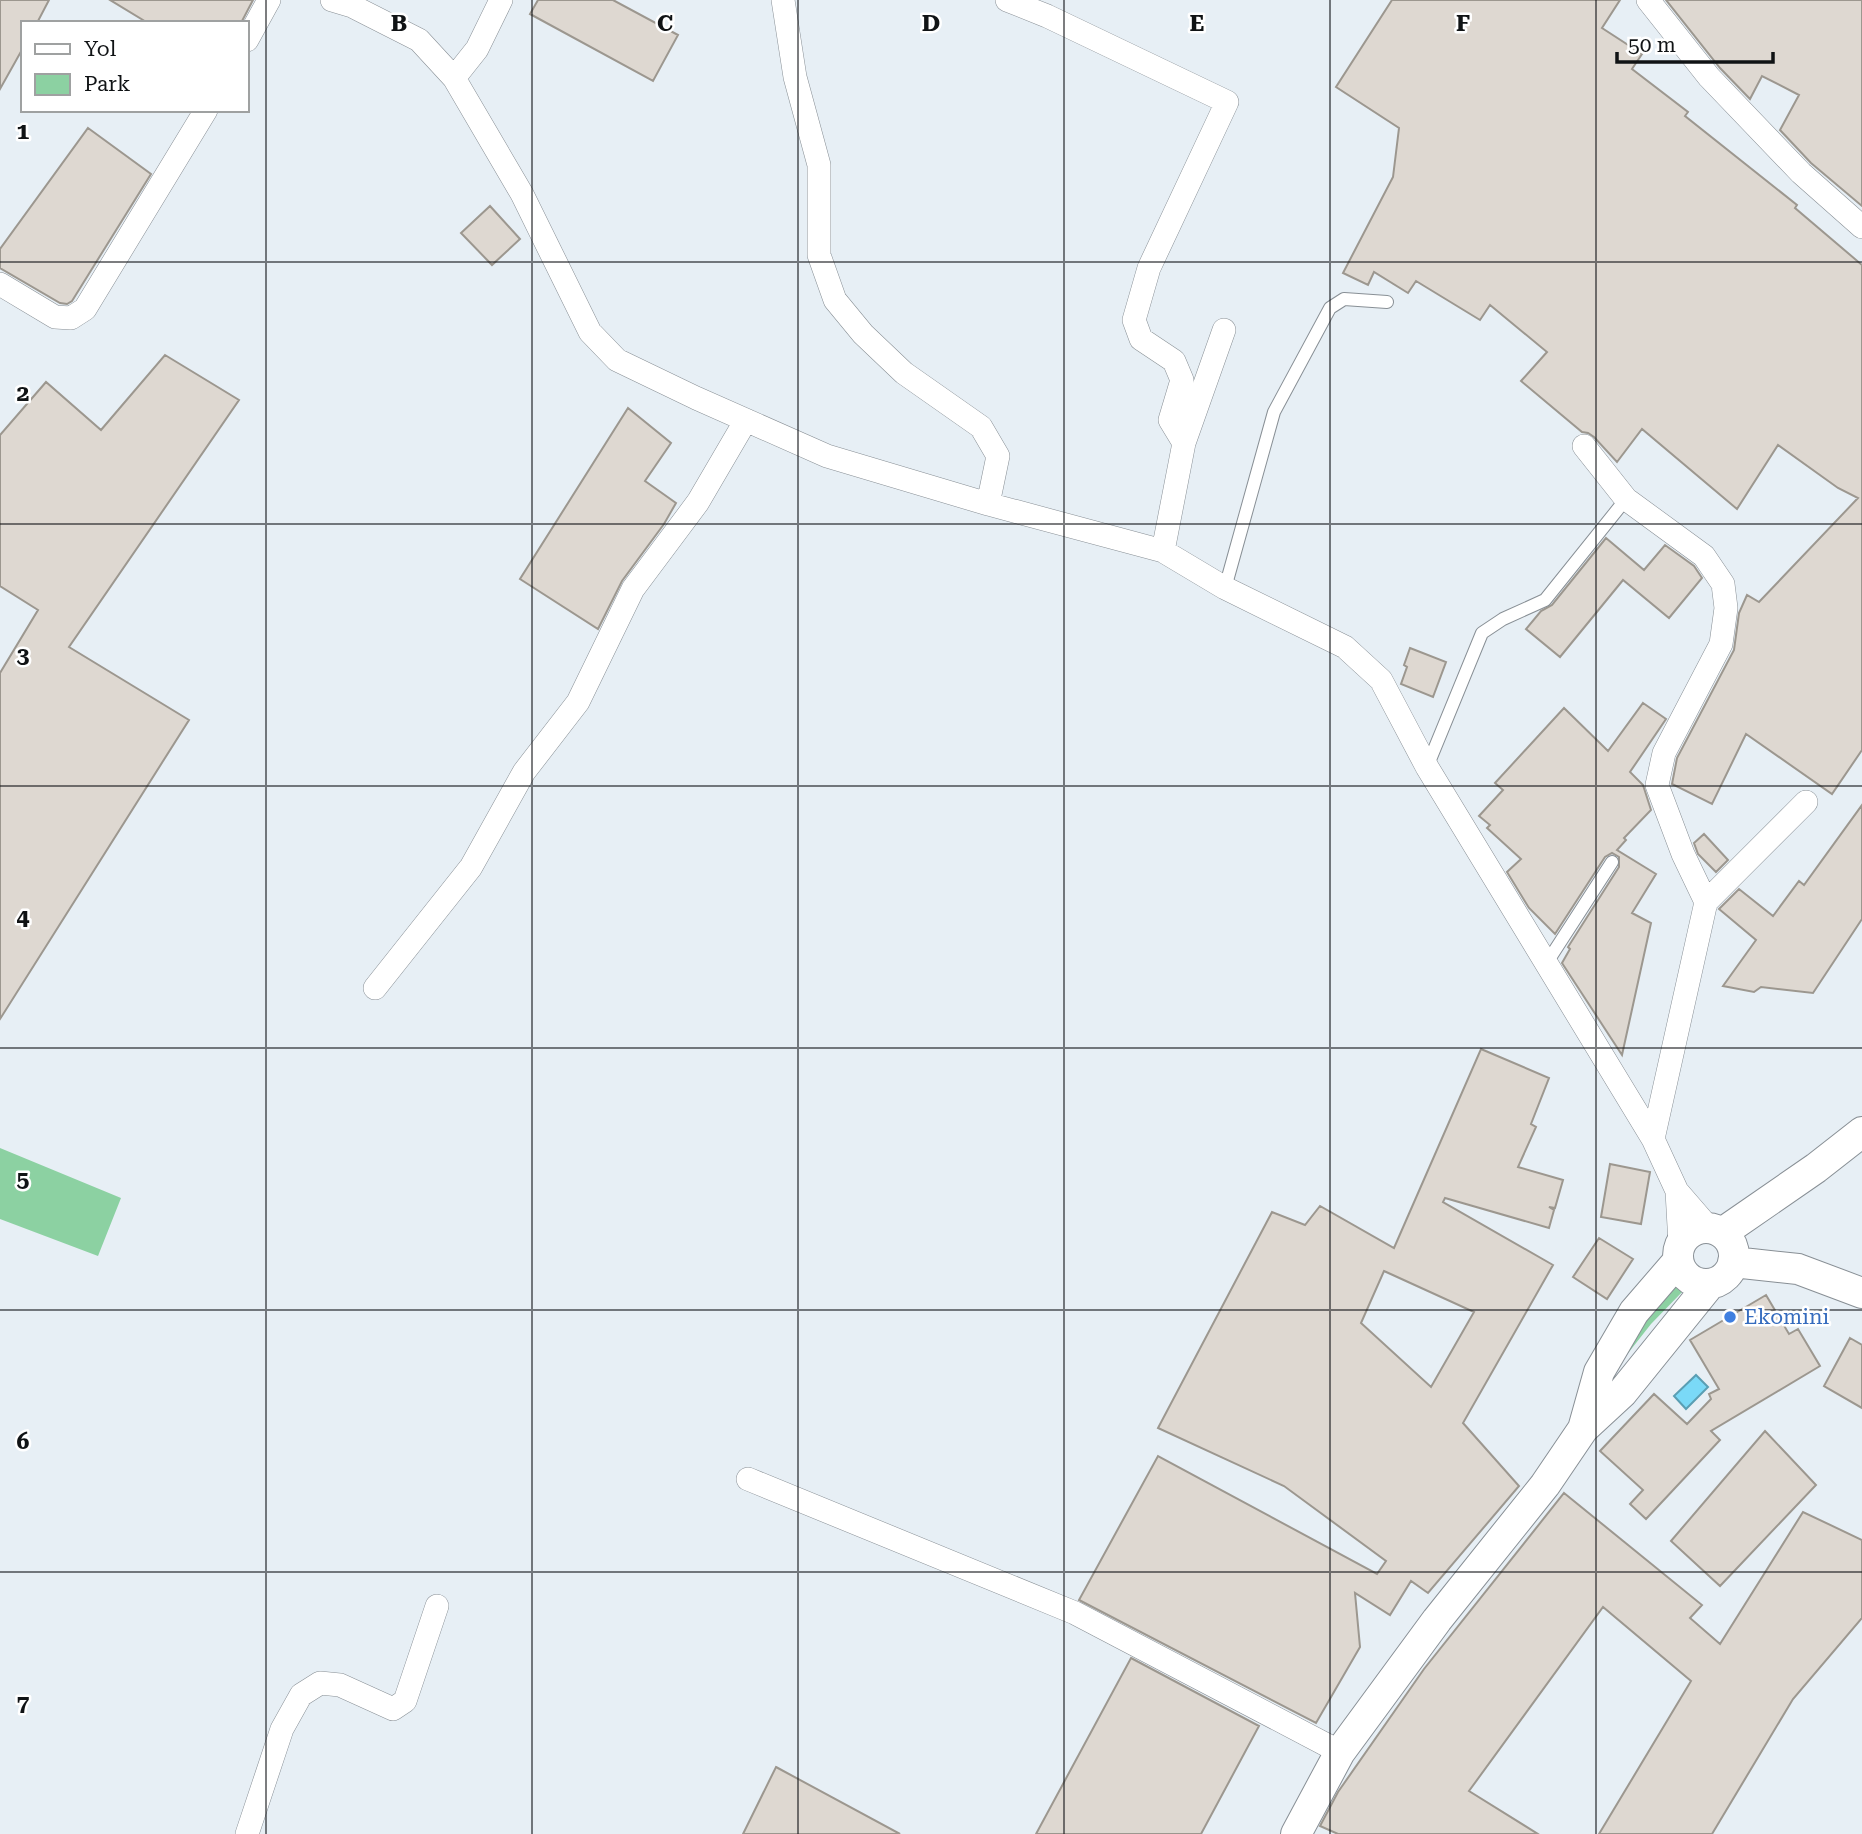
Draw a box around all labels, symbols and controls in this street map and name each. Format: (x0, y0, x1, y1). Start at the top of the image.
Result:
text: B (391, 10, 407, 37)
text: C (657, 10, 673, 37)
text: D (922, 10, 940, 37)
text: E (1190, 10, 1204, 37)
text: F (1456, 10, 1470, 37)
legend (21, 21, 248, 112)
scale bar (1617, 21, 1773, 65)
text: 50 m (1628, 33, 1676, 57)
text: Yol (84, 37, 117, 61)
text: Park (84, 72, 130, 96)
text: 1 (17, 118, 30, 145)
text: 2 (17, 380, 29, 407)
text: 3 (17, 642, 30, 669)
text: 4 (17, 904, 30, 931)
text: 5 (17, 1166, 30, 1193)
place label: Ekomini (1744, 1305, 1829, 1329)
marker: Ekomini (1722, 1309, 1738, 1325)
text: 6 (17, 1428, 30, 1455)
text: 7 (17, 1690, 30, 1717)

